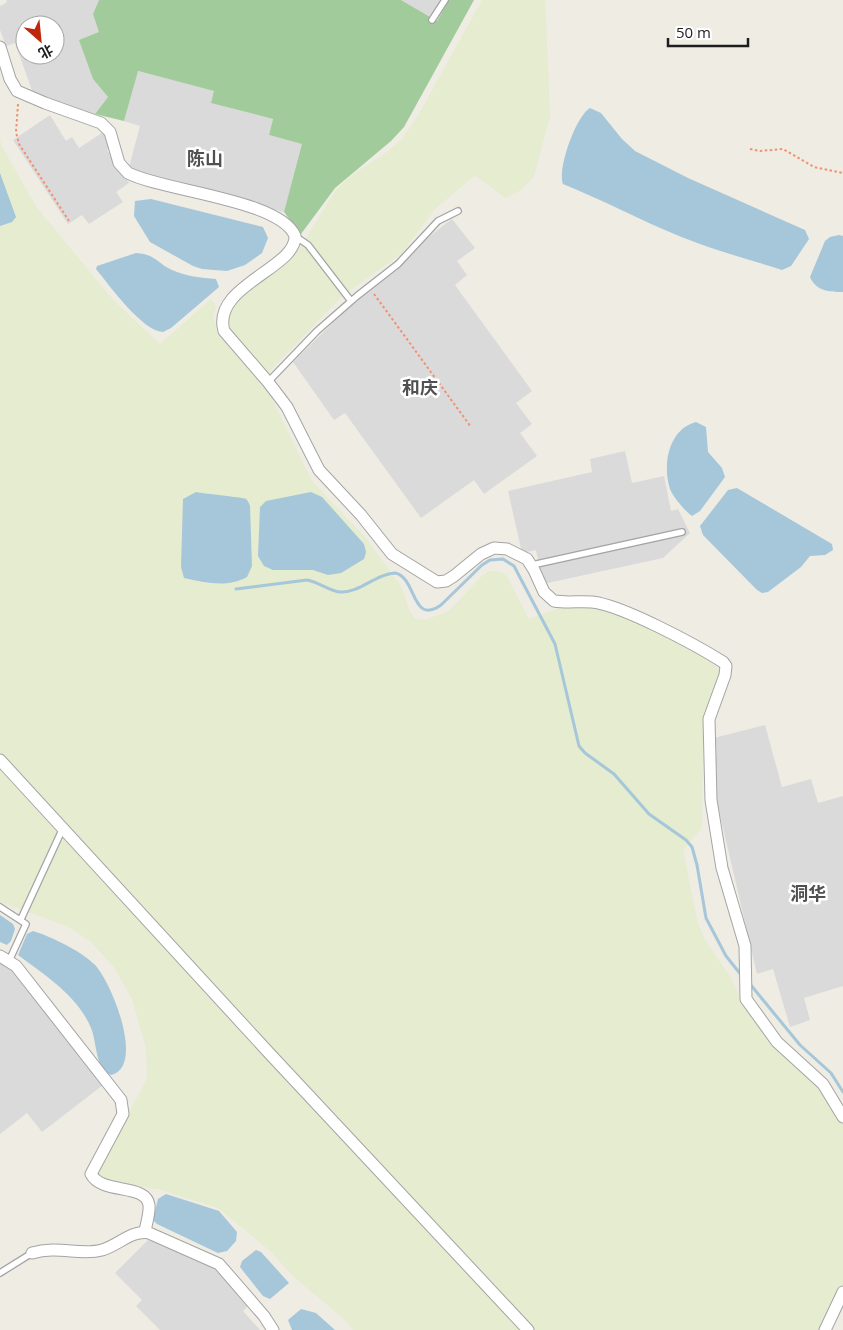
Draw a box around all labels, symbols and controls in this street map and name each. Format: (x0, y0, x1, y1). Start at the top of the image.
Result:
north arrow (15, 15, 65, 65)
scale bar (668, 15, 748, 47)
text: 50 m (676, 22, 711, 42)
text: 北 (36, 40, 57, 64)
district label: 陈山 (187, 146, 223, 170)
district label: 和庆 (402, 375, 438, 399)
district label: 洞华 (790, 881, 826, 905)

